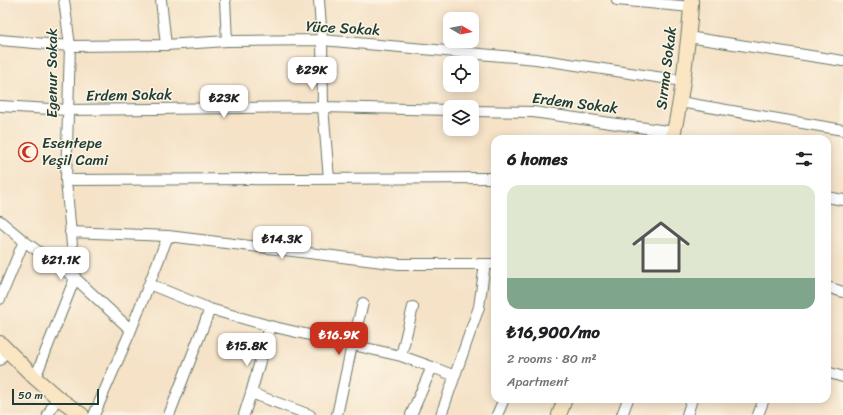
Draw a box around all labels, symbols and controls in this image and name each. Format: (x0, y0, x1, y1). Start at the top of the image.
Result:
north arrow (443, 12, 479, 48)
map controls (443, 12, 479, 136)
street label: Yüce Sokak (305, 13, 381, 43)
street label: Sırma Sokak (648, 24, 684, 111)
street label: Egenur Sokak (39, 28, 65, 118)
button: locate (443, 56, 479, 92)
pin: ₺29K (288, 57, 336, 91)
text: ₺29K (297, 58, 327, 81)
street label: Erdem Sokak (86, 81, 172, 109)
pin: ₺23K (200, 85, 248, 119)
street label: Erdem Sokak (531, 85, 619, 121)
text: ₺23K (209, 86, 239, 109)
button: layers (443, 100, 479, 136)
place label: Esentepe Yeşil Cami (42, 130, 109, 173)
mosque icon: Esentepe Yeşil Cami (17, 141, 39, 163)
text: 6 homes (507, 144, 567, 174)
icon: filters (793, 148, 815, 170)
icon: home (625, 211, 697, 283)
pin: ₺14.3K (249, 226, 315, 260)
text: ₺14.3K (262, 227, 302, 250)
pin: ₺21.1K (28, 247, 94, 281)
text: ₺21.1K (42, 248, 80, 271)
text: ₺16,900/mo (507, 317, 600, 347)
pin: ₺16.9K (306, 322, 372, 356)
text: ₺16.9K (319, 323, 359, 346)
pin: ₺15.8K (214, 333, 280, 367)
text: ₺15.8K (227, 334, 267, 357)
text: 2 rooms · 80 m² (507, 347, 597, 370)
text: Apartment (507, 370, 568, 393)
text: 50 m (18, 386, 43, 405)
scale bar (12, 387, 99, 406)

